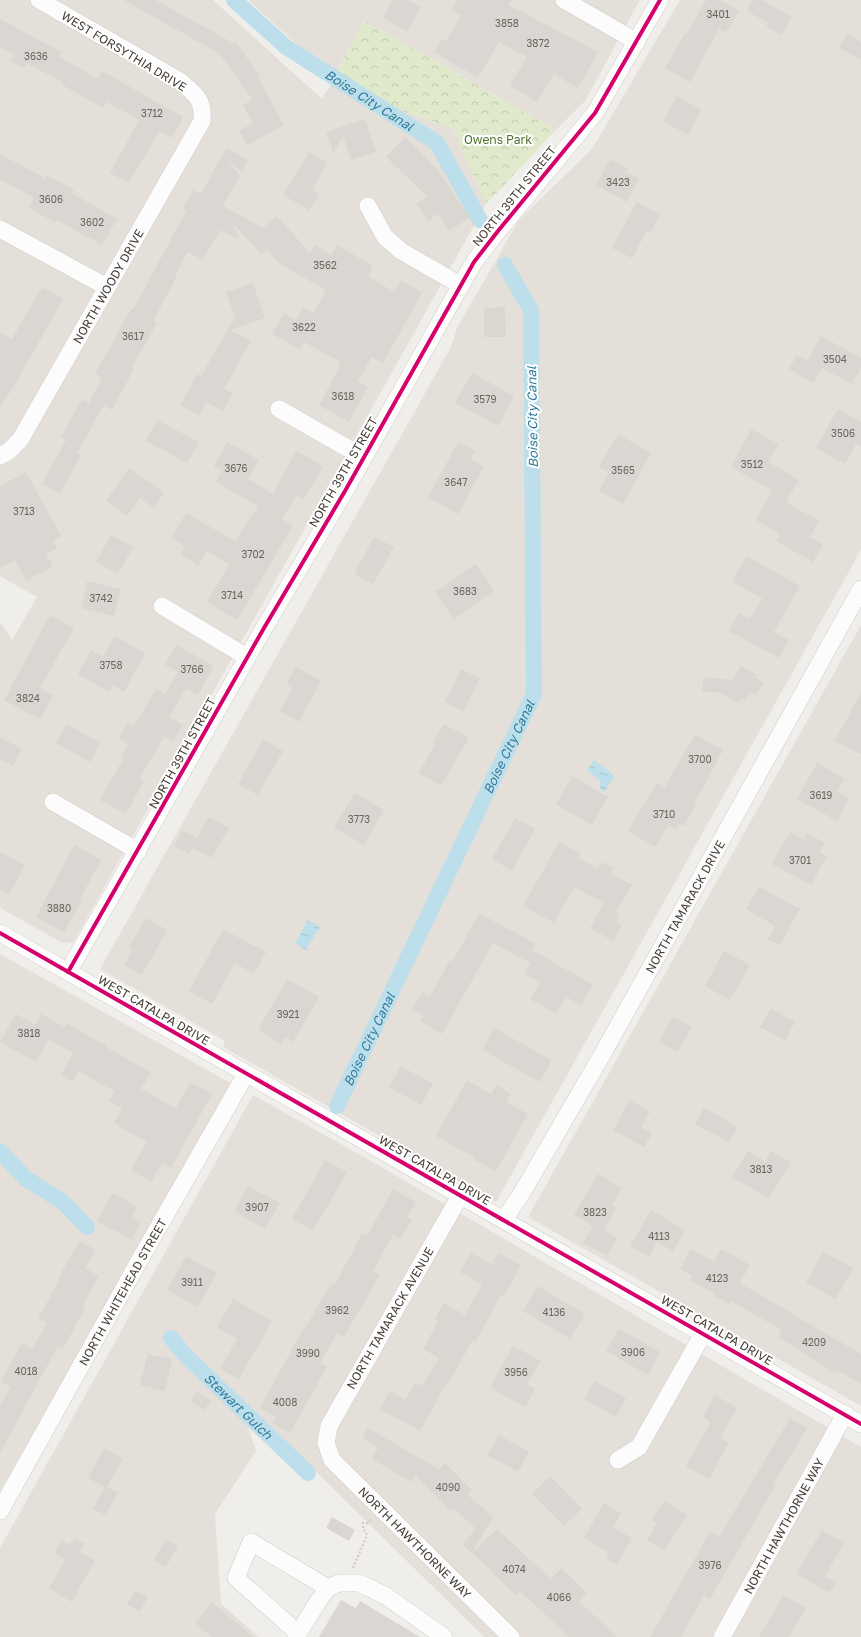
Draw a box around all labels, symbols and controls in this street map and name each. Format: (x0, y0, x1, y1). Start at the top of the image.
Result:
street label: WEST FORSYTHIA DRIVE (59, 8, 189, 94)
house number: 3401 (707, 8, 730, 20)
house number: 3858 (495, 17, 519, 29)
house number: 3872 (526, 37, 550, 49)
house number: 3636 (24, 50, 48, 62)
water label: Boise City Canal (322, 66, 417, 135)
house number: 3712 (141, 107, 163, 119)
park label: Owens Park (464, 132, 532, 147)
street label: NORTH 39TH STREET (469, 142, 559, 249)
house number: 3423 (606, 176, 630, 188)
house number: 3606 (39, 193, 63, 205)
house number: 3602 (80, 216, 104, 228)
street label: NORTH WOODY DRIVE (69, 226, 146, 346)
house number: 3562 (313, 259, 337, 271)
house number: 3622 (292, 321, 316, 333)
house number: 3617 (122, 330, 144, 342)
house number: 3504 (823, 353, 847, 365)
water label: Boise City Canal (523, 365, 541, 468)
house number: 3618 (332, 390, 354, 402)
house number: 3579 (474, 393, 497, 405)
street label: NORTH 39TH STREET (305, 414, 381, 530)
house number: 3506 (831, 427, 855, 439)
house number: 3512 (741, 458, 763, 470)
house number: 3676 (224, 462, 248, 474)
house number: 3565 (611, 464, 635, 476)
house number: 3647 (444, 476, 468, 488)
house number: 3713 (13, 505, 35, 517)
house number: 3702 (241, 548, 265, 560)
house number: 3683 (453, 585, 477, 597)
house number: 3714 (221, 589, 243, 601)
house number: 3742 (89, 592, 113, 604)
house number: 3758 (99, 659, 123, 671)
house number: 3766 (180, 663, 204, 675)
house number: 3824 (16, 692, 40, 704)
street label: NORTH 39TH STREET (145, 694, 219, 811)
water label: Boise City Canal (480, 697, 538, 796)
house number: 3700 (688, 753, 712, 765)
house number: 3619 (810, 789, 832, 801)
house number: 3710 (653, 808, 675, 820)
house number: 3773 (348, 813, 370, 825)
street label: NORTH TAMARACK DRIVE (642, 837, 728, 975)
house number: 3701 (789, 854, 811, 866)
house number: 3880 (47, 902, 71, 914)
street label: WEST CATALPA DRIVE (95, 972, 213, 1048)
water label: Boise City Canal (340, 989, 398, 1089)
house number: 3921 (277, 1008, 299, 1020)
house number: 3818 (18, 1027, 40, 1039)
street label: WEST CATALPA DRIVE (376, 1132, 494, 1208)
house number: 3813 (750, 1163, 772, 1175)
house number: 3907 (245, 1201, 269, 1213)
house number: 3823 (583, 1206, 607, 1218)
street label: NORTH WHITEHEAD STREET (75, 1215, 170, 1368)
house number: 4113 (648, 1230, 670, 1242)
street label: NORTH TAMARACK AVENUE (343, 1244, 437, 1392)
house number: 4123 (706, 1272, 728, 1284)
house number: 3911 (181, 1276, 203, 1288)
street label: WEST CATALPA DRIVE (658, 1292, 776, 1368)
house number: 3962 (325, 1304, 349, 1316)
house number: 4136 (543, 1306, 565, 1318)
house number: 4209 (802, 1336, 826, 1348)
house number: 3906 (621, 1346, 645, 1358)
house number: 3990 (296, 1347, 320, 1359)
house number: 4018 (14, 1365, 38, 1377)
house number: 3956 (504, 1366, 528, 1378)
water label: Stewart Gulch (201, 1370, 277, 1443)
house number: 4008 (273, 1396, 297, 1408)
street label: NORTH HAWTHORNE WAY (740, 1455, 827, 1596)
house number: 4090 (436, 1481, 460, 1493)
street label: NORTH HAWTHORNE WAY (356, 1483, 475, 1601)
house number: 3976 (698, 1559, 722, 1571)
house number: 4074 (502, 1563, 526, 1575)
house number: 4066 (547, 1591, 571, 1603)

